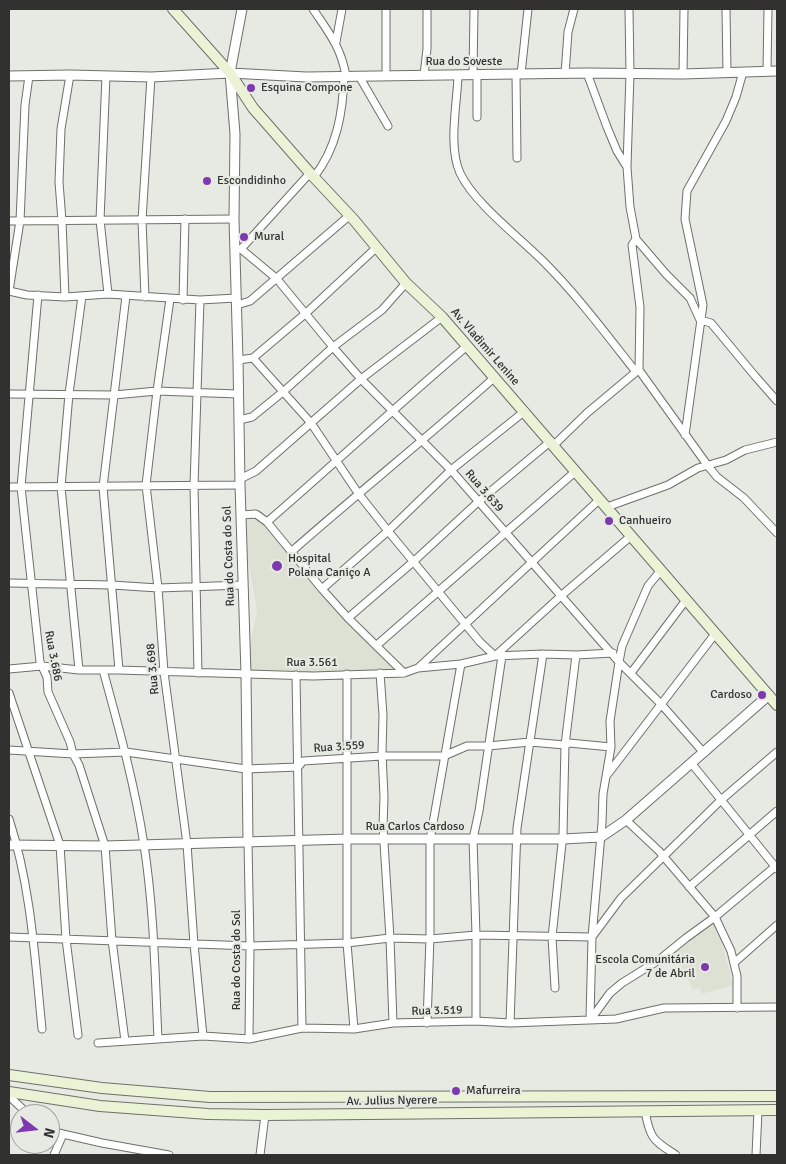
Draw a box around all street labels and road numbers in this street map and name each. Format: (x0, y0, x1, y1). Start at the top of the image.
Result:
street label: Rua do Soveste (426, 55, 502, 69)
street label: Av. Vladimir Lenine (447, 305, 523, 389)
street label: Rua 3.639 (462, 467, 506, 515)
street label: Rua do Costa do Sol (220, 505, 238, 607)
street label: Rua 3.686 (41, 629, 65, 683)
street label: Rua 3.698 (144, 643, 162, 695)
street label: Rua 3.561 (286, 656, 338, 670)
street label: Rua 3.559 (313, 738, 365, 756)
street label: Rua Carlos Cardoso (365, 820, 465, 834)
street label: Rua do Costa do Sol (230, 910, 244, 1010)
street label: Rua 3.519 (411, 1003, 463, 1019)
street label: Av. Julius Nyerere (346, 1093, 438, 1109)

